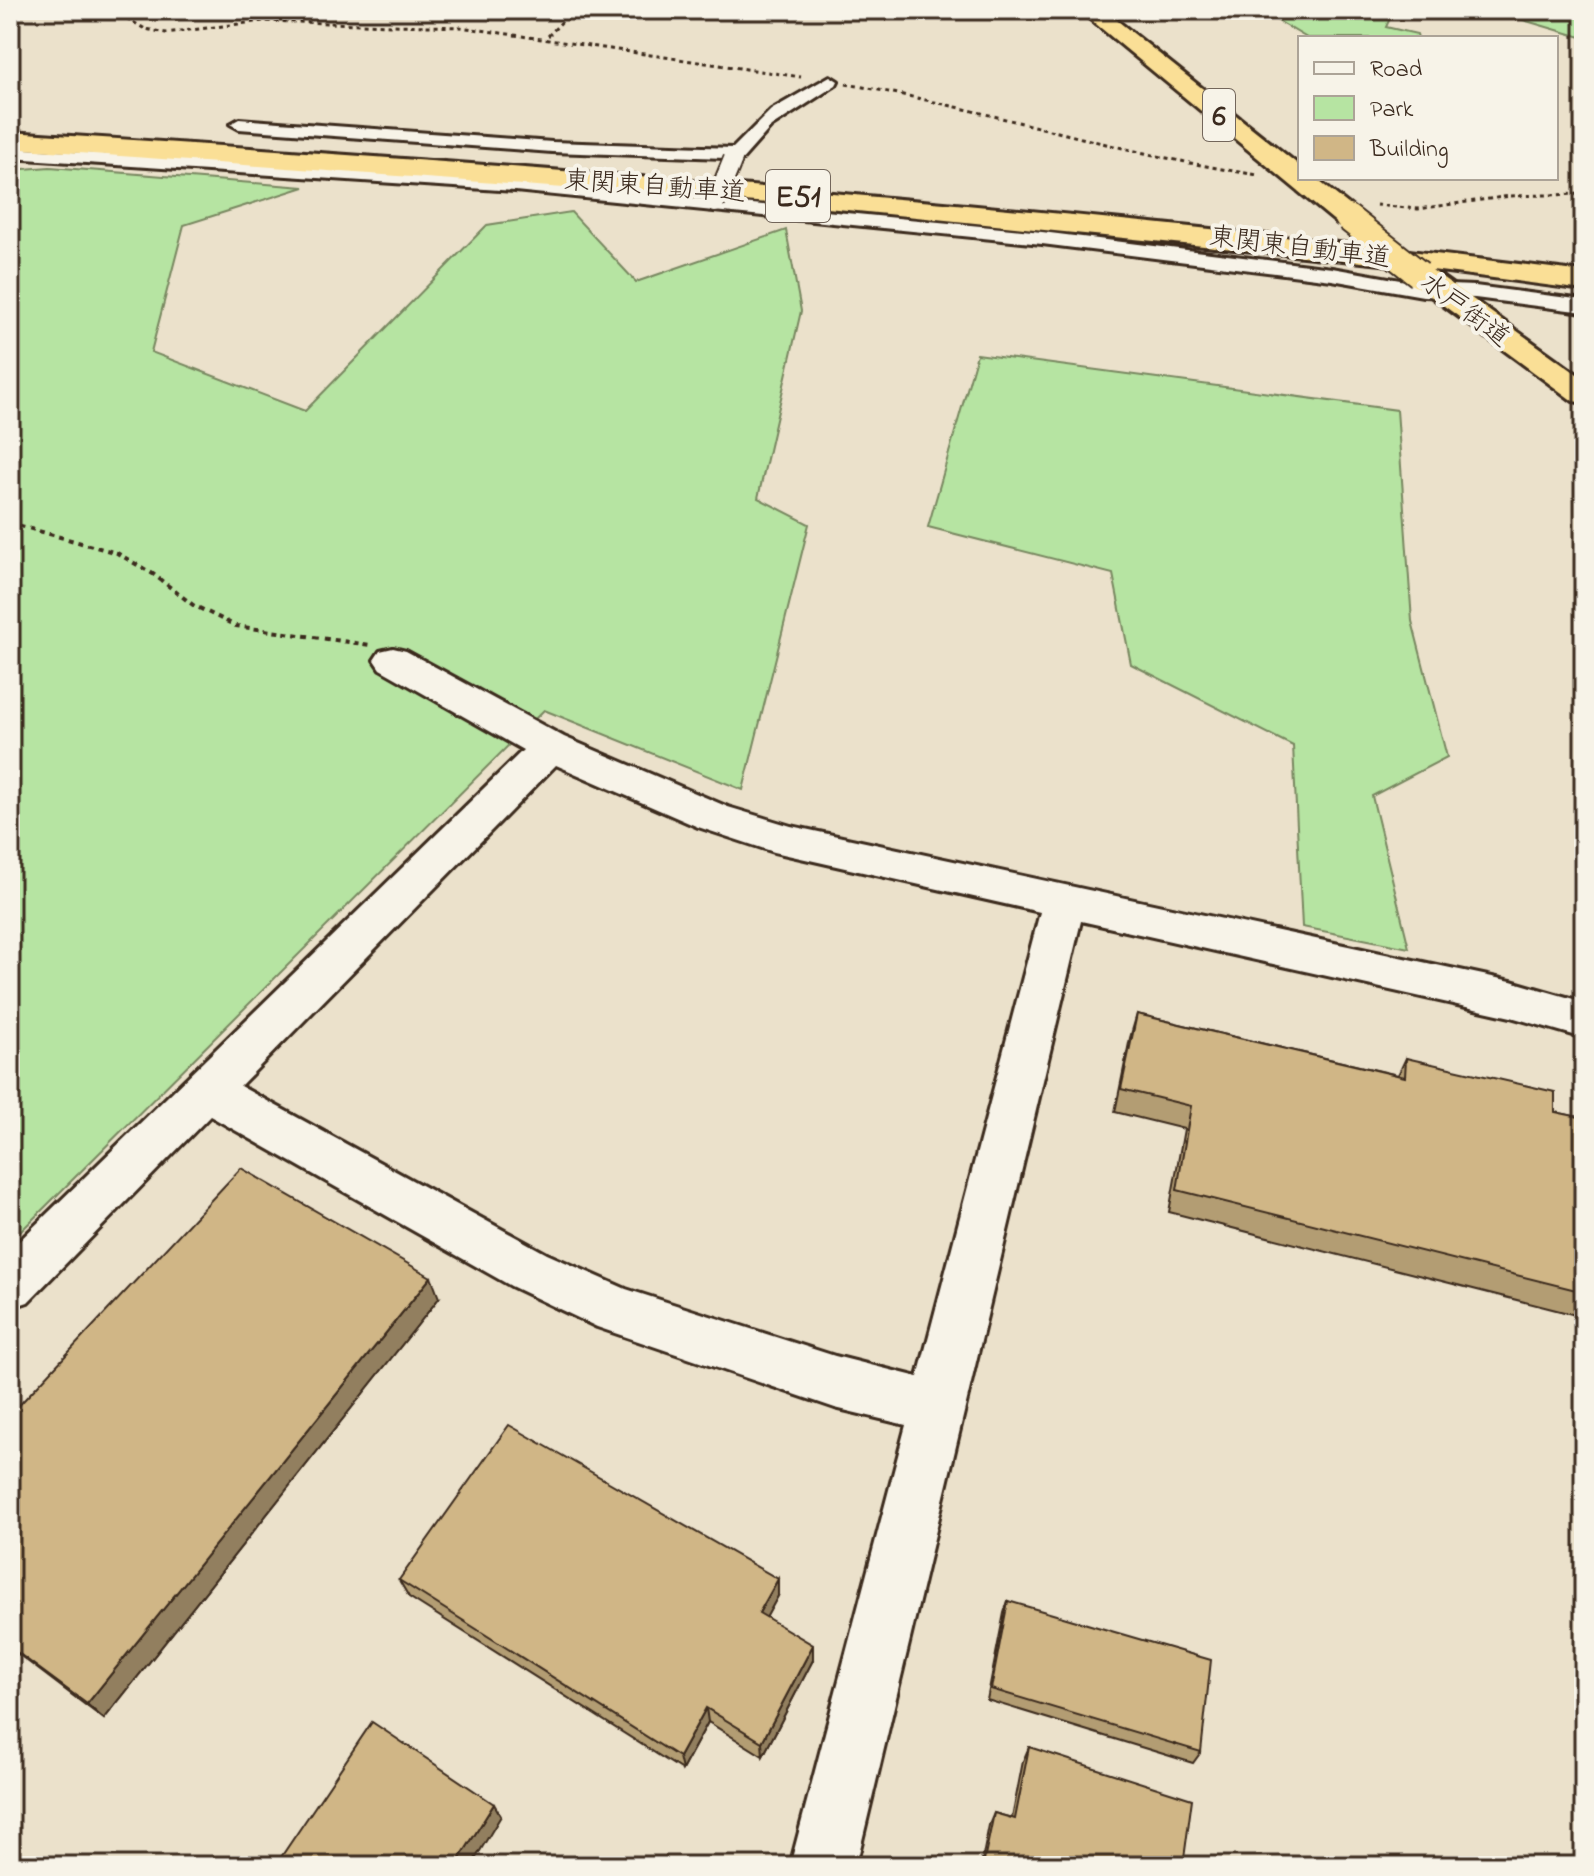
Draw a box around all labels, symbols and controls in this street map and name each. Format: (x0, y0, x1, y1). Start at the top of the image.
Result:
legend (1298, 36, 1558, 180)
text: Road (1370, 53, 1423, 88)
road number: 6 (1203, 89, 1235, 141)
text: Park (1370, 93, 1414, 128)
text: Building (1369, 133, 1449, 168)
street label: 東関東自動車道 (563, 163, 747, 213)
road number: E51 (766, 170, 830, 222)
street label: 東関東自動車道 (1207, 219, 1392, 279)
street label: 水戸街道 (1411, 265, 1517, 358)

